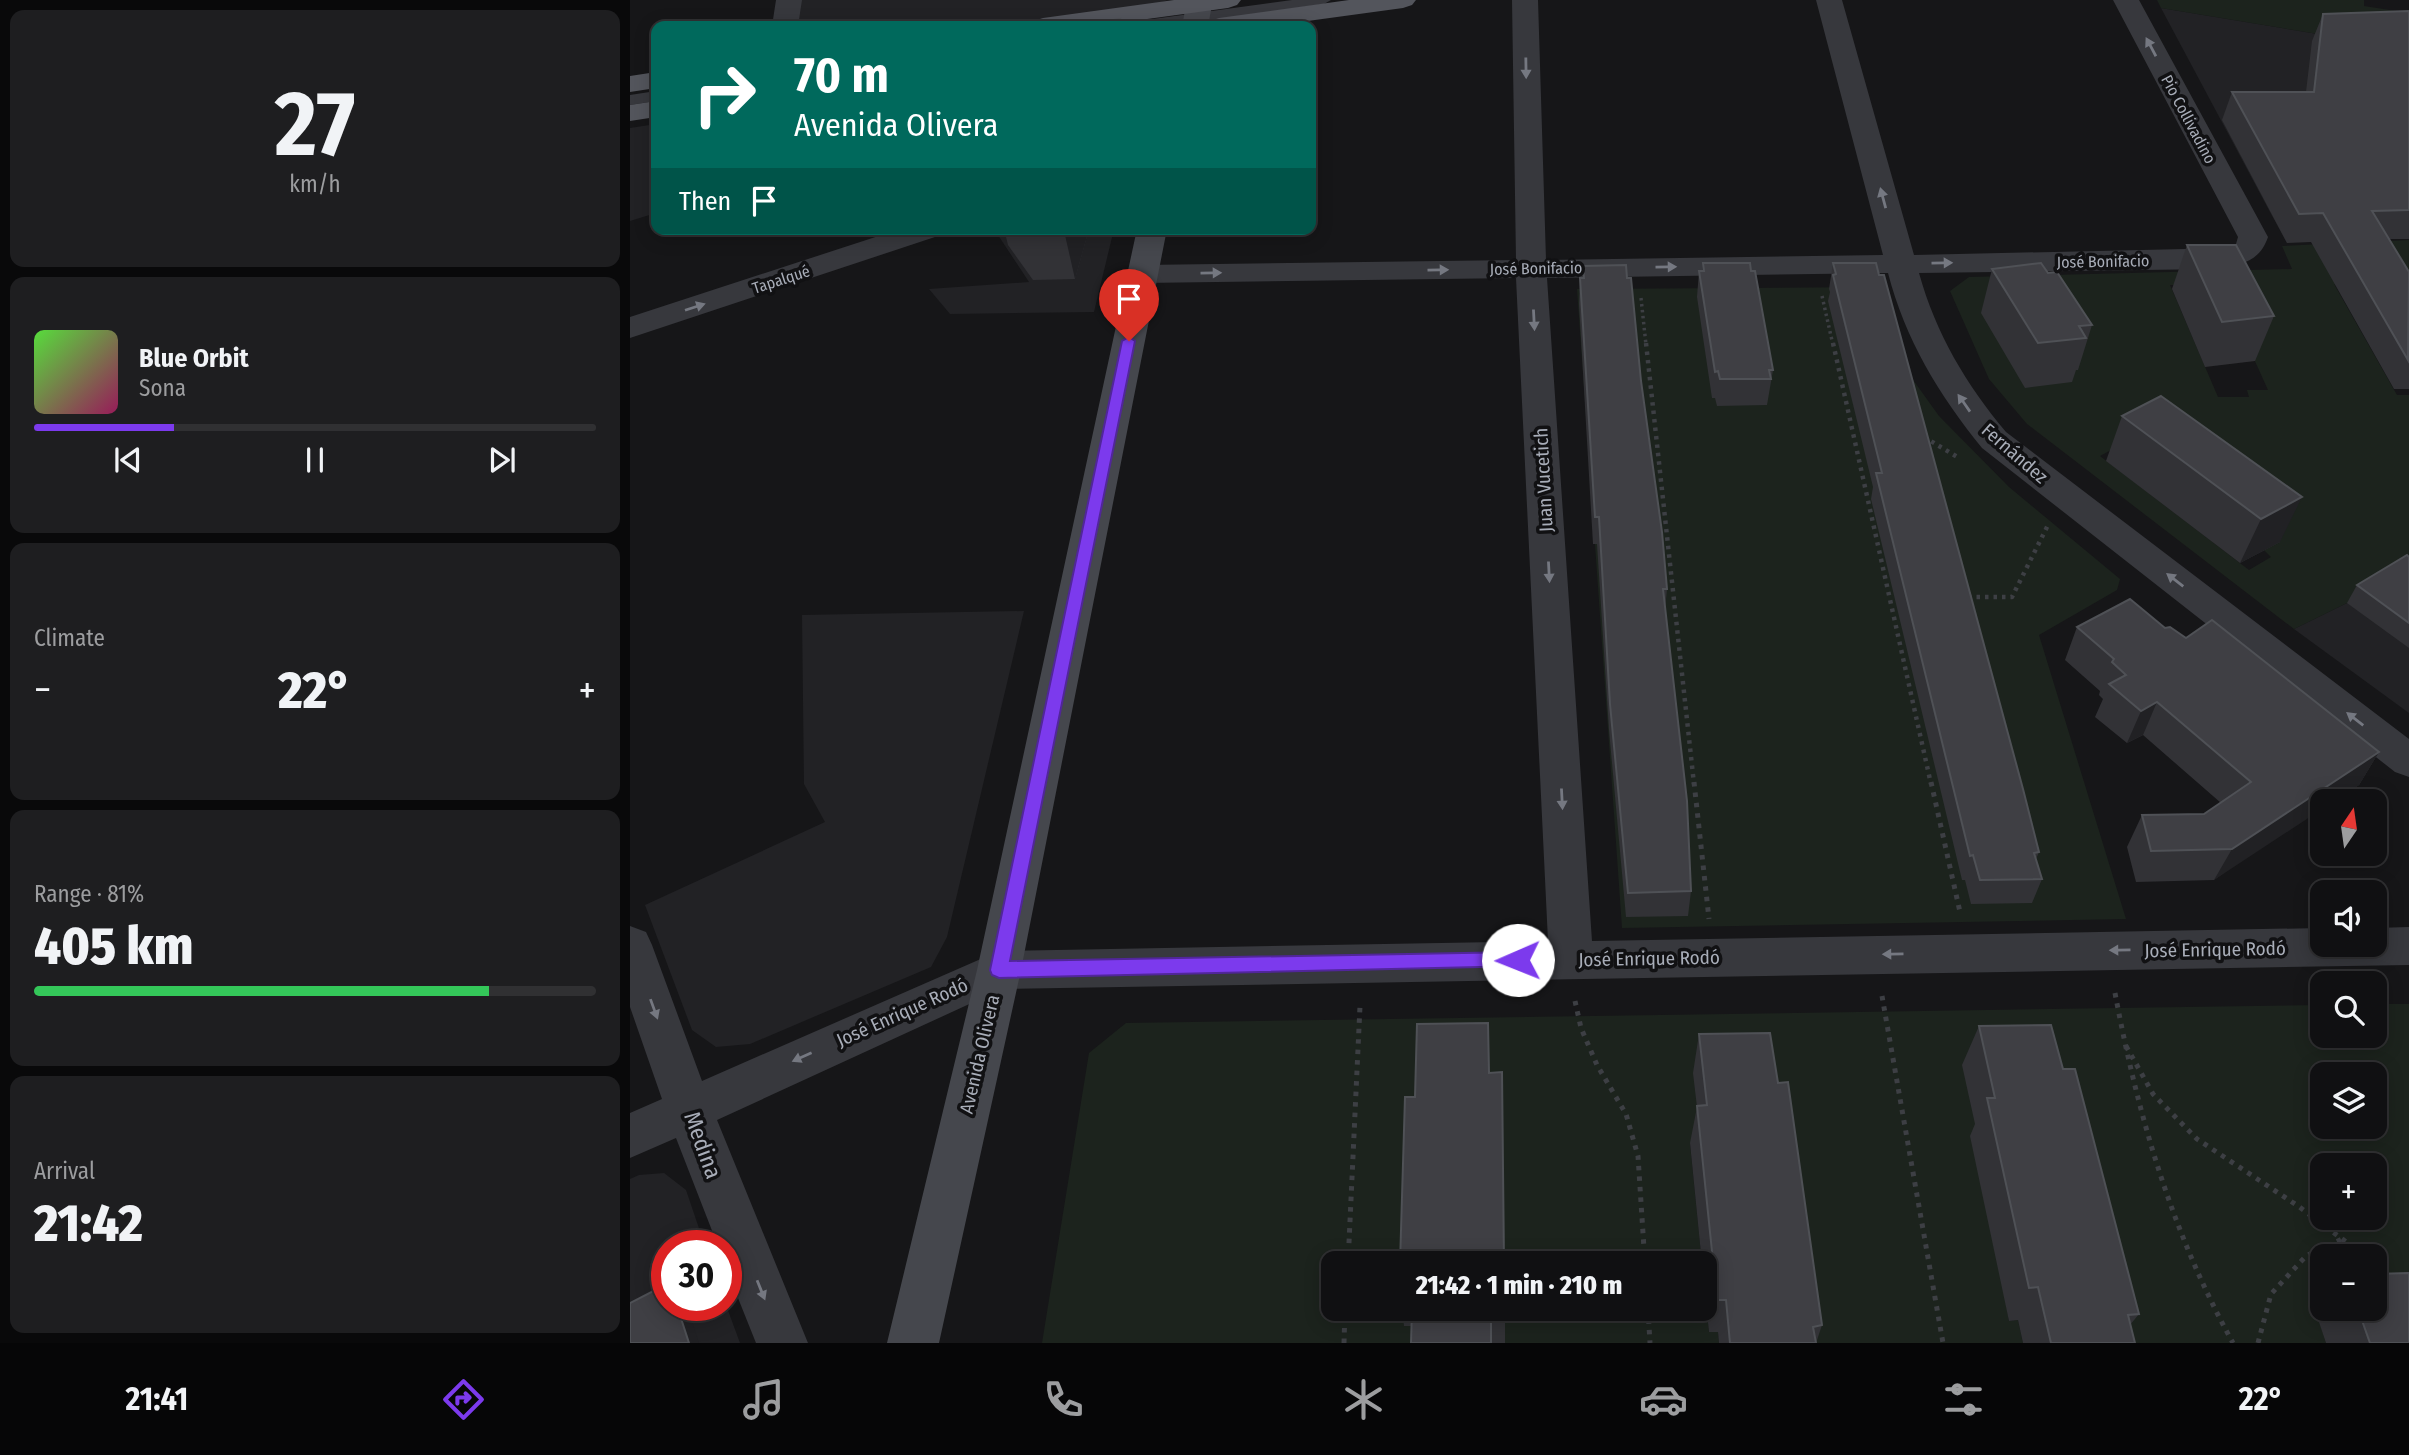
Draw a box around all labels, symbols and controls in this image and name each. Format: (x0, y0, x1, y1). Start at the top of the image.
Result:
one-way arrow (2146, 37, 2158, 57)
text: 70 m (794, 46, 889, 105)
icon: right (679, 49, 770, 140)
one-way arrow (1521, 57, 1532, 79)
text: 27 (275, 70, 355, 179)
street label: Pio Collivadino (2157, 72, 2220, 167)
text: Avenida Olivera (794, 106, 998, 144)
text: km/h (289, 170, 341, 198)
icon: arrive (745, 182, 783, 220)
text: Then (679, 186, 731, 217)
one-way arrow (1877, 187, 1887, 208)
street label: José Bonifacio (2057, 251, 2149, 272)
one-way arrow (1931, 257, 1953, 269)
street label: José Bonifacio (1490, 258, 1582, 279)
street label: Tapalqué (750, 261, 812, 298)
one-way arrow (1655, 261, 1677, 273)
one-way arrow (1427, 264, 1449, 276)
one-way arrow (1200, 267, 1222, 279)
pin (1099, 269, 1159, 341)
icon: arrive (1110, 280, 1148, 318)
one-way arrow (685, 301, 706, 312)
one-way arrow (1529, 309, 1540, 331)
text: Blue Orbit (139, 343, 249, 374)
text: Sona (139, 374, 186, 402)
one-way arrow (1957, 394, 1971, 412)
street label: Fernández (1977, 418, 2053, 489)
street label: Juan Vucetich (1529, 427, 1558, 533)
icon: previous (109, 441, 147, 479)
icon: pause (296, 441, 334, 479)
icon: next (483, 441, 521, 479)
one-way arrow (1543, 561, 1554, 583)
one-way arrow (2166, 573, 2184, 587)
text: Climate (34, 624, 105, 652)
text: 22° (278, 659, 352, 722)
text: − (34, 667, 51, 713)
text: + (579, 667, 596, 713)
one-way arrow (2346, 713, 2364, 727)
one-way arrow (1557, 788, 1568, 810)
north arrow (2310, 789, 2387, 866)
map controls (2310, 789, 2387, 1321)
text: Range · 81% (34, 880, 144, 908)
button: sound (2310, 880, 2387, 957)
text: 405 km (34, 915, 193, 978)
position arrow (1481, 923, 1555, 997)
street label: José Enrique Rodó (2144, 937, 2286, 962)
one-way arrow (2109, 945, 2131, 956)
street label: José Enrique Rodó (1578, 946, 1720, 971)
one-way arrow (1882, 948, 1904, 960)
button: search (2310, 971, 2387, 1048)
street label: José Enrique Rodó (833, 973, 972, 1052)
street label: Avenida Olivera (955, 992, 1004, 1116)
one-way arrow (648, 998, 659, 1019)
one-way arrow (792, 1051, 812, 1063)
button: layers (2310, 1062, 2387, 1139)
street label: Medina (678, 1108, 728, 1182)
button: + (2310, 1153, 2387, 1230)
text: Arrival (34, 1157, 95, 1185)
text: 21:42 (34, 1192, 143, 1255)
speed limit sign: 30 (651, 1230, 742, 1321)
button: − (2310, 1244, 2387, 1321)
text: 21:42 · 1 min · 210 m (1416, 1270, 1622, 1301)
one-way arrow (755, 1280, 766, 1301)
icon: directions (439, 1375, 488, 1424)
icon: music (739, 1375, 788, 1424)
icon: phone (1039, 1375, 1088, 1424)
icon: climate (1339, 1375, 1388, 1424)
icon: car (1639, 1375, 1688, 1424)
icon: filters (1939, 1375, 1988, 1424)
text: 21:41 (125, 1380, 188, 1418)
text: 22° (2239, 1380, 2283, 1418)

